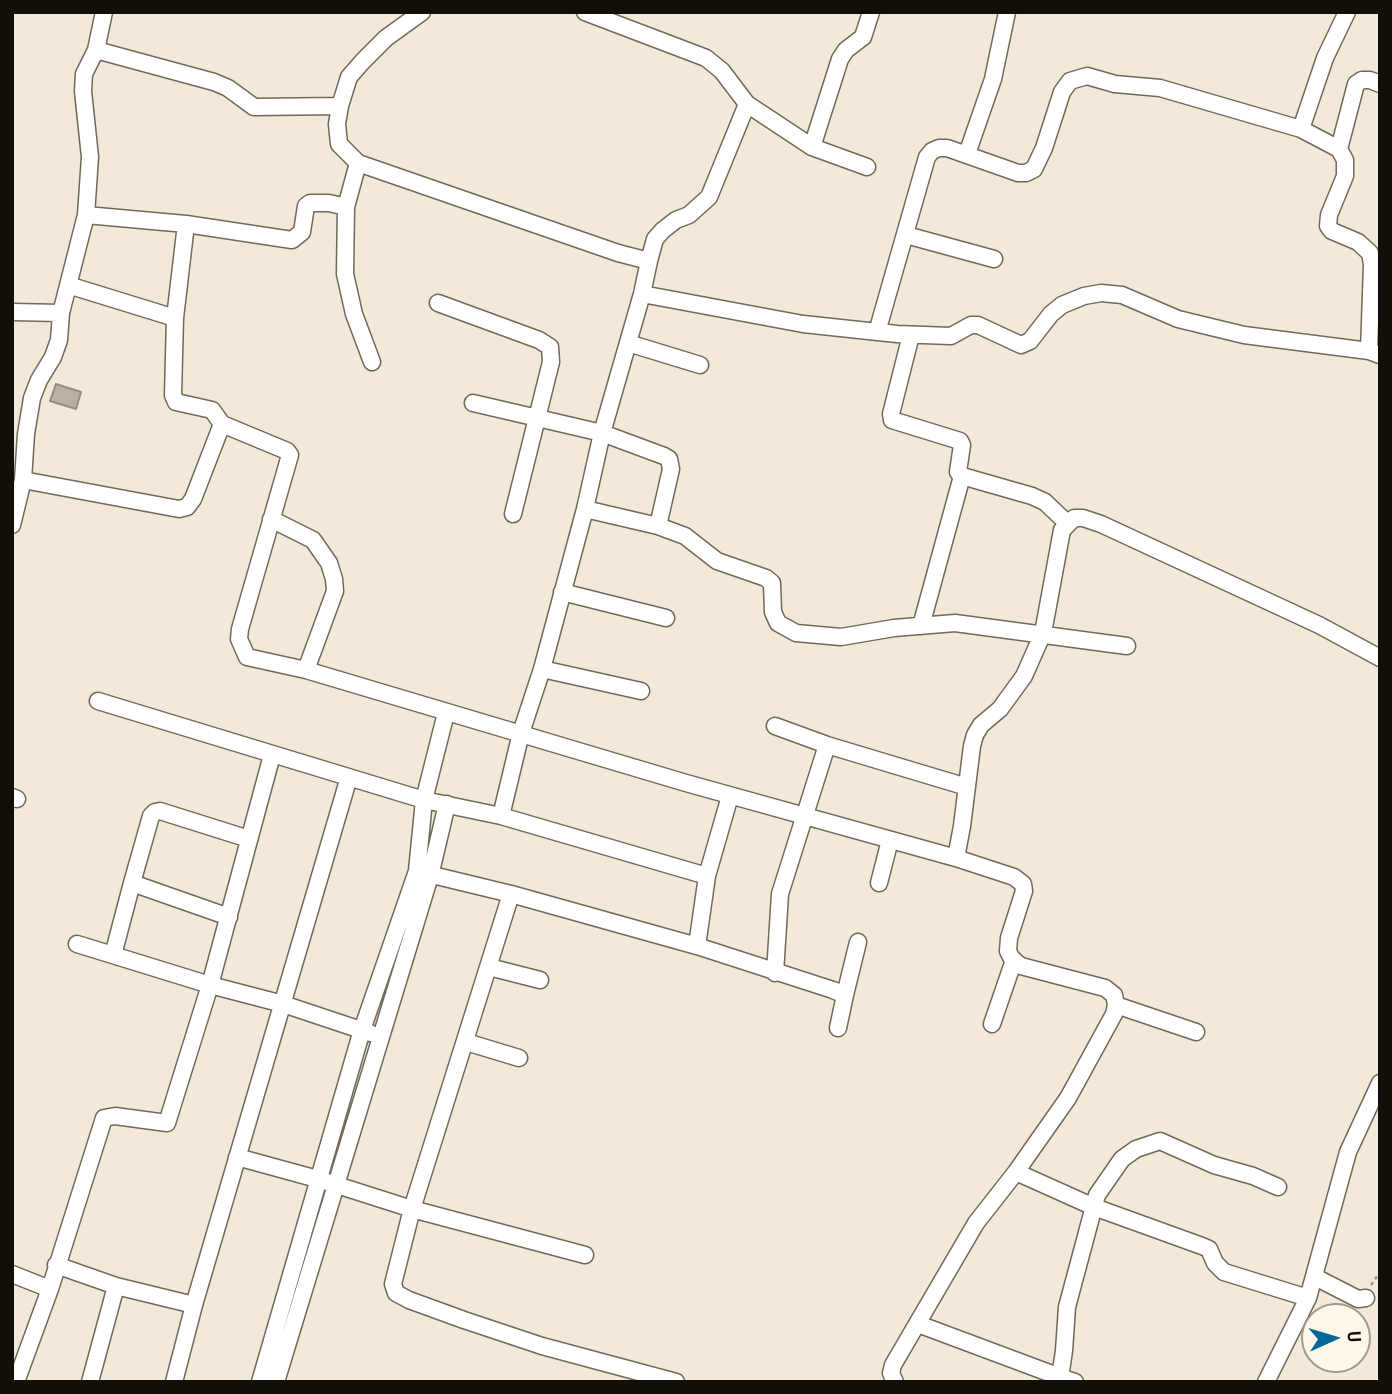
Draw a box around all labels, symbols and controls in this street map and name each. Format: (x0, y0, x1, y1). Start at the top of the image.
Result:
north arrow (1301, 1303, 1371, 1373)
text: U (1342, 1330, 1368, 1343)

